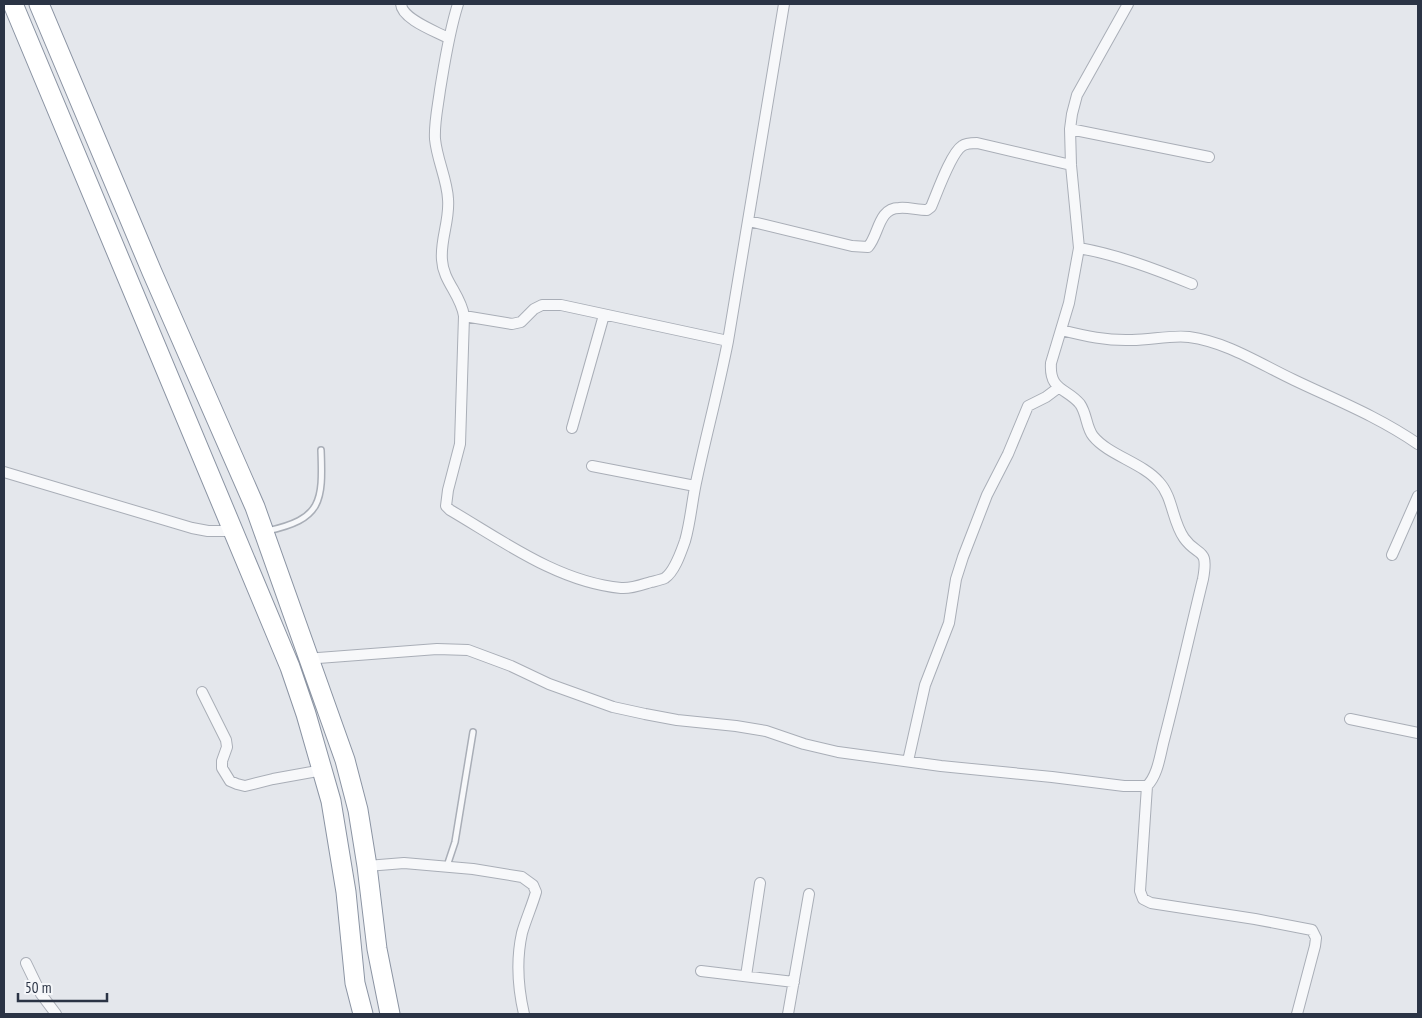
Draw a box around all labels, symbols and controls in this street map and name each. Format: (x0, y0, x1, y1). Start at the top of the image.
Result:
scale bar (18, 970, 106, 1002)
text: 50 m (25, 978, 51, 997)

